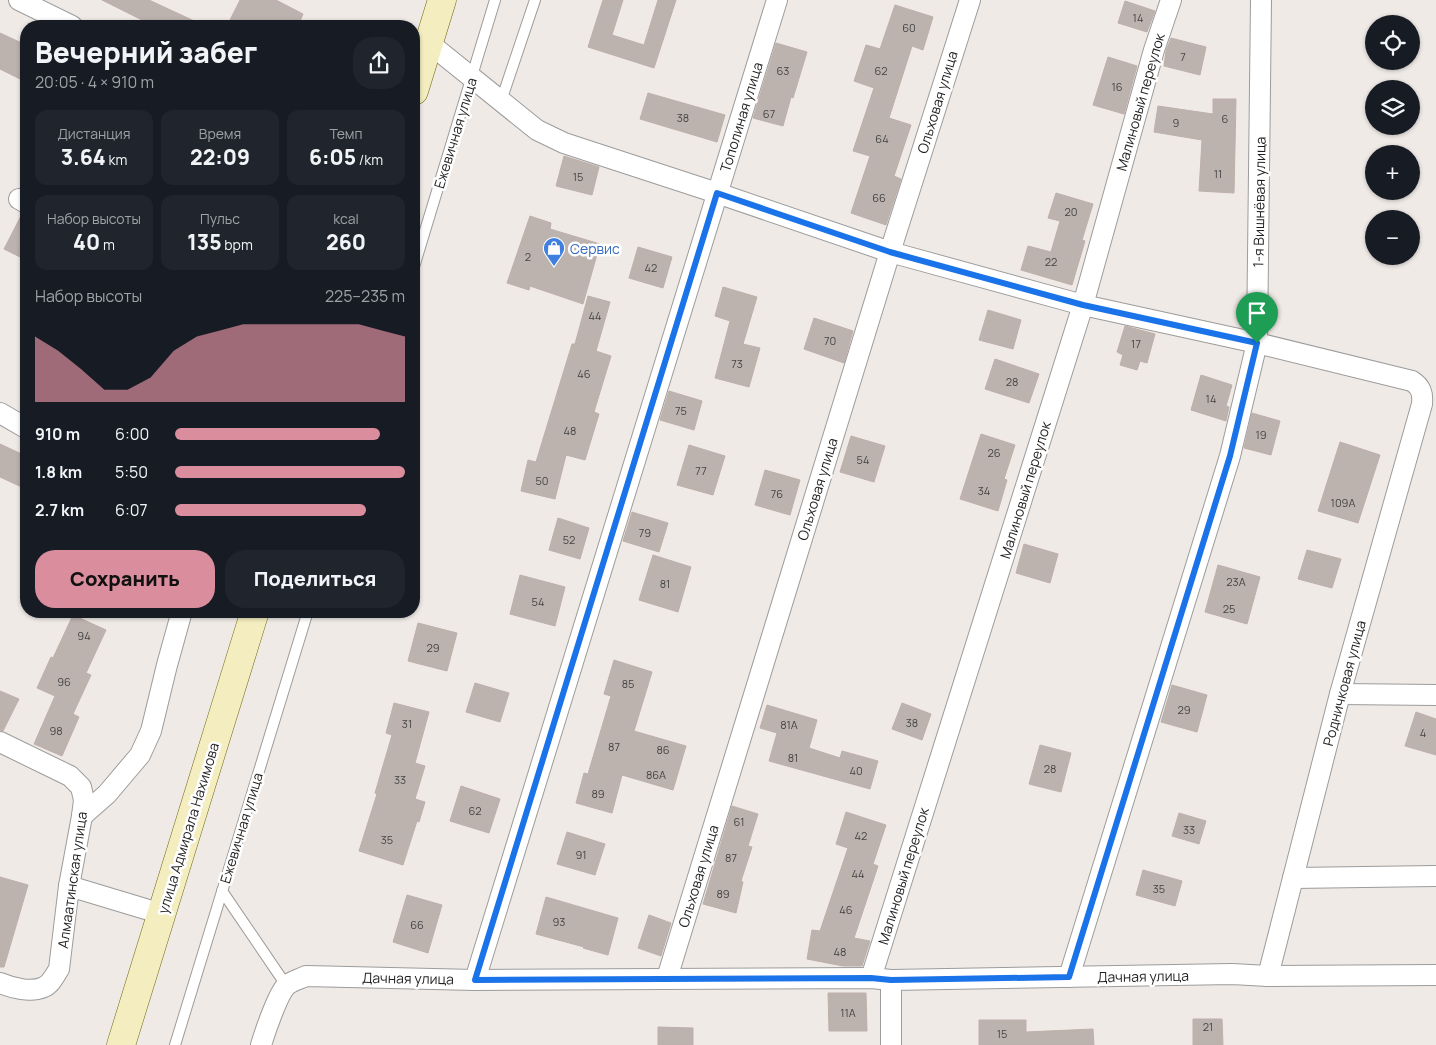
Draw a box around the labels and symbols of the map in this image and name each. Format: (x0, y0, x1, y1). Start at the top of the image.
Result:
house number: 14 (1133, 10, 1143, 25)
house number: 60 (902, 20, 916, 35)
street label: Малиновый переулок (1111, 30, 1169, 173)
street label: Ольховая улица (912, 48, 962, 156)
house number: 7 (1180, 49, 1186, 64)
street label: Тополиная улица (715, 60, 767, 174)
house number: 63 (777, 63, 789, 78)
house number: 62 (874, 63, 888, 78)
street label: Ежевичная улица (429, 75, 481, 191)
house number: 16 (1111, 79, 1123, 94)
house number: 67 (763, 106, 775, 121)
house number: 38 (677, 110, 689, 125)
house number: 6 (1222, 111, 1229, 126)
house number: 9 (1173, 115, 1180, 130)
house number: 64 (875, 131, 889, 146)
street label: 1-я Вишнёвая улица (1248, 136, 1270, 268)
house number: 11 (1214, 166, 1222, 181)
house number: 15 (573, 169, 583, 184)
house number: 66 (872, 190, 886, 205)
house number: 20 (1065, 204, 1077, 219)
shop icon: Сервис (542, 236, 566, 267)
place label: Сервис (570, 239, 620, 258)
house number: 2 (525, 249, 531, 264)
house number: 22 (1045, 254, 1057, 269)
house number: 42 (645, 260, 657, 275)
pin (1236, 292, 1278, 343)
house number: 44 (588, 308, 602, 323)
house number: 70 (824, 333, 836, 348)
house number: 17 (1131, 336, 1141, 351)
house number: 73 (731, 356, 743, 371)
house number: 46 (577, 366, 591, 381)
house number: 28 (1006, 374, 1018, 389)
house number: 14 (1206, 391, 1216, 406)
house number: 75 (675, 403, 687, 418)
street label: Малиновый переулок (995, 418, 1055, 561)
house number: 48 (564, 423, 576, 438)
house number: 19 (1255, 427, 1267, 442)
street label: Ольховая улица (792, 435, 842, 543)
house number: 26 (987, 445, 1001, 460)
house number: 54 (857, 452, 869, 467)
house number: 77 (695, 463, 707, 478)
house number: 50 (535, 473, 549, 488)
house number: 34 (978, 483, 990, 498)
house number: 76 (771, 486, 783, 501)
house number: 109А (1331, 495, 1355, 510)
house number: 79 (639, 525, 651, 540)
house number: 52 (563, 532, 575, 547)
house number: 23А (1226, 574, 1246, 589)
house number: 81 (660, 576, 670, 591)
house number: 54 (532, 594, 544, 609)
house number: 25 (1223, 601, 1235, 616)
street label: Родничковая улица (1318, 618, 1370, 748)
house number: 94 (77, 628, 91, 643)
house number: 29 (426, 640, 440, 655)
house number: 96 (57, 674, 71, 689)
house number: 85 (622, 676, 634, 691)
house number: 29 (1177, 702, 1191, 717)
house number: 38 (906, 715, 918, 730)
house number: 31 (402, 716, 412, 731)
house number: 81А (780, 717, 798, 732)
house number: 98 (49, 723, 63, 738)
house number: 4 (1420, 725, 1426, 740)
house number: 87 (608, 739, 620, 754)
street label: улица Адмирала Нахимова (153, 740, 223, 916)
house number: 86 (656, 742, 670, 757)
house number: 81 (788, 750, 798, 765)
house number: 28 (1044, 761, 1056, 776)
house number: 40 (849, 763, 863, 778)
house number: 86А (646, 767, 666, 782)
street label: Ежевичная улица (215, 770, 267, 886)
house number: 33 (394, 772, 406, 787)
house number: 89 (591, 786, 605, 801)
house number: 62 (468, 803, 482, 818)
street label: Малиновый переулок (873, 804, 933, 947)
street label: Алмаатинская улица (53, 810, 91, 950)
house number: 61 (734, 814, 744, 829)
street label: Ольховая улица (673, 822, 723, 930)
house number: 33 (1183, 822, 1195, 837)
house number: 42 (855, 828, 867, 843)
house number: 35 (381, 832, 393, 847)
house number: 91 (575, 847, 587, 862)
house number: 87 (725, 850, 737, 865)
house number: 44 (851, 866, 865, 881)
house number: 35 (1153, 881, 1165, 896)
house number: 89 (716, 886, 730, 901)
house number: 46 (839, 902, 853, 917)
house number: 93 (553, 914, 565, 929)
house number: 66 (410, 917, 424, 932)
house number: 48 (834, 944, 846, 959)
street label: Дачная улица (1097, 966, 1189, 986)
street label: Дачная улица (362, 968, 454, 988)
house number: 11А (840, 1005, 856, 1020)
house number: 21 (1203, 1019, 1213, 1034)
house number: 15 (997, 1026, 1007, 1041)

